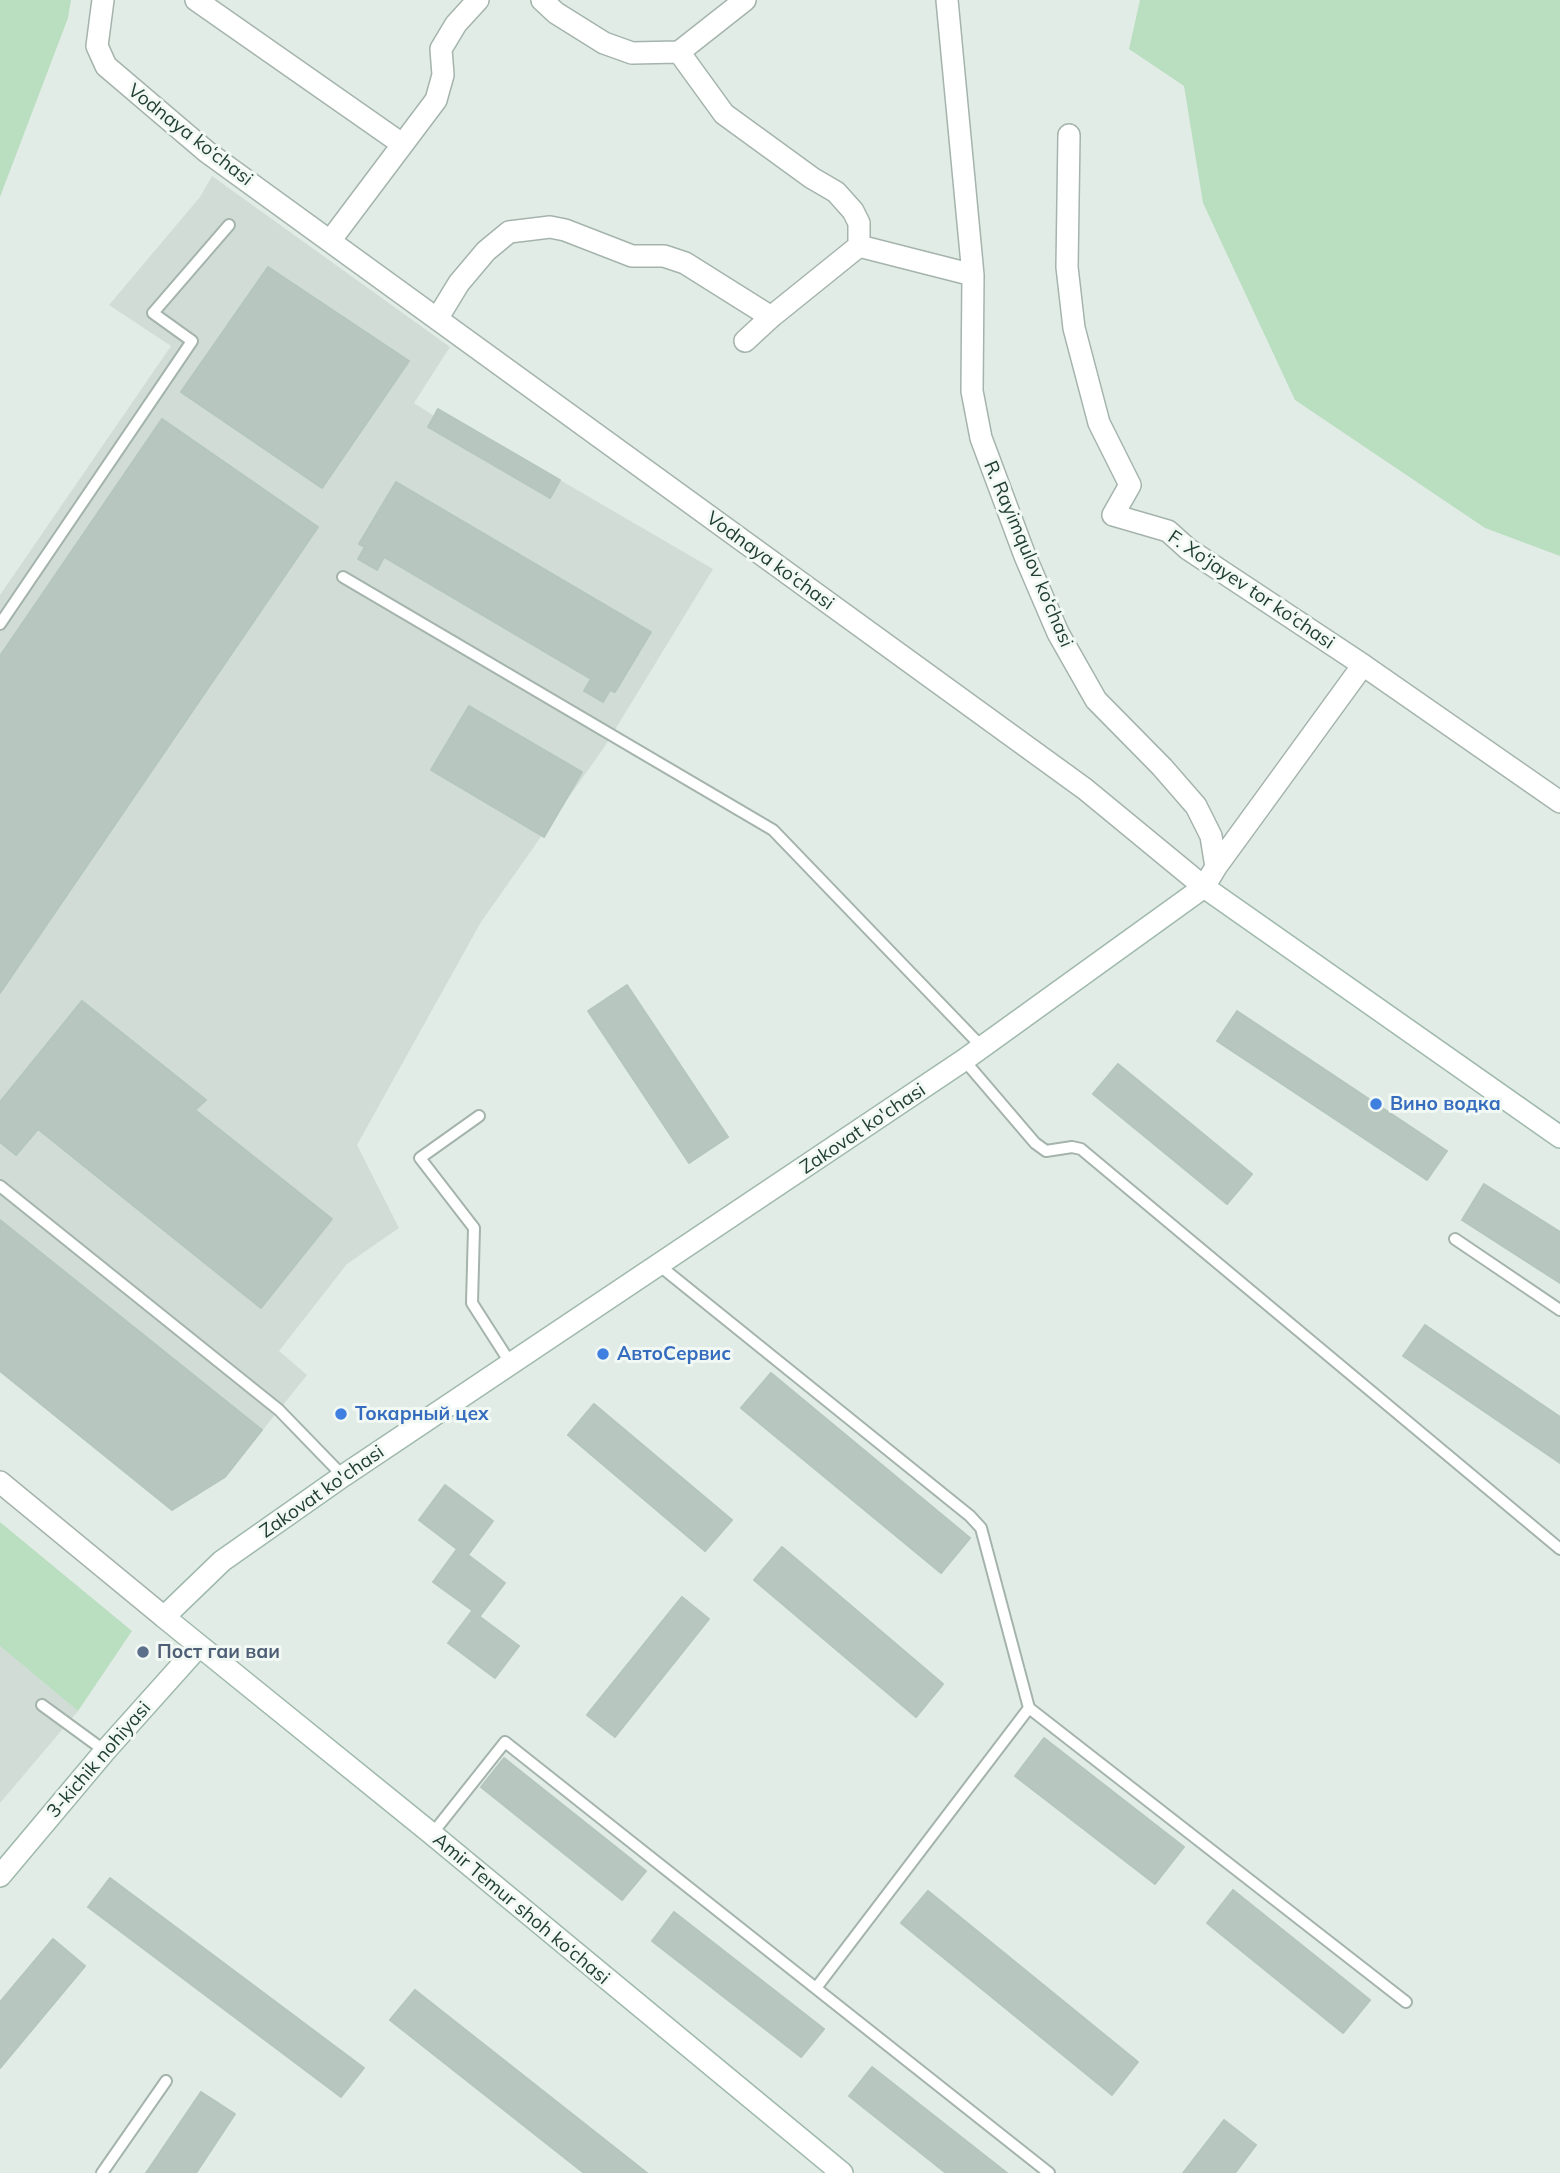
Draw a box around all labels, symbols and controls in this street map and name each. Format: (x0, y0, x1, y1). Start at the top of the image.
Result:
street label: Vodnaya ko‘chasi (123, 79, 257, 191)
street label: R. Rayimqulov ko‘chasi (978, 457, 1078, 651)
street label: Vodnaya ko‘chasi (702, 507, 838, 615)
street label: F. Xo‘jayev tor ko‘chasi (1164, 526, 1338, 654)
street label: Zakovat ko'chasi (796, 1079, 930, 1179)
place label: Вино водка (1390, 1093, 1501, 1115)
marker: Вино водка (1368, 1096, 1384, 1112)
place label: АвтоСервис (617, 1343, 731, 1365)
marker: АвтоСервис (595, 1346, 611, 1362)
place label: Токарный цех (355, 1403, 489, 1425)
marker: Токарный цех (333, 1406, 349, 1422)
street label: Zakovat ko'chasi (256, 1441, 388, 1543)
place label: Пост гаи ваи (157, 1641, 280, 1663)
marker: Пост гаи ваи (135, 1644, 151, 1660)
street label: 3-kichik nohiyasi (42, 1697, 156, 1823)
street label: Amir Temur shoh ko‘chasi (428, 1828, 614, 1990)

